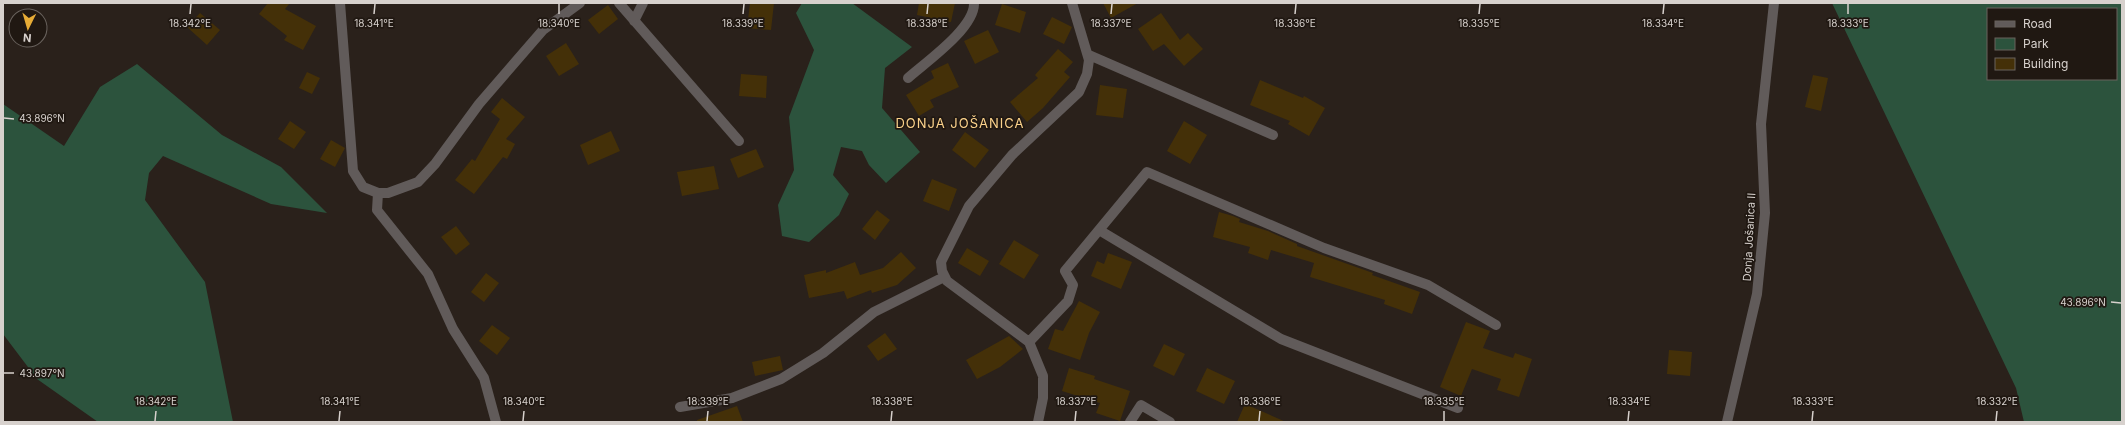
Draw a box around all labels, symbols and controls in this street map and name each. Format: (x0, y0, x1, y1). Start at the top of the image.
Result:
north arrow (8, 8, 48, 48)
legend (1987, 8, 2117, 80)
text: Road (2023, 16, 2052, 31)
text: 18.342°E (169, 17, 211, 29)
text: 18.341°E (354, 17, 394, 29)
text: 18.340°E (538, 17, 580, 29)
text: 18.339°E (722, 17, 764, 29)
text: 18.338°E (906, 17, 948, 29)
text: 18.337°E (1090, 17, 1132, 29)
text: 18.336°E (1274, 17, 1316, 29)
text: 18.335°E (1458, 17, 1500, 29)
text: 18.334°E (1642, 17, 1684, 29)
text: 18.333°E (1827, 17, 1869, 29)
text: N (22, 31, 32, 45)
text: Park (2023, 36, 2049, 51)
text: Building (2023, 56, 2068, 71)
text: 43.896°N (19, 112, 65, 124)
district label: DONJA JOŠANICA (895, 115, 1025, 131)
street label: Donja Jošanica II (1740, 192, 1758, 282)
text: 43.896°N (2060, 296, 2106, 308)
text: 43.897°N (19, 367, 65, 379)
text: 18.342°E (135, 395, 177, 407)
text: 18.341°E (320, 395, 360, 407)
text: 18.340°E (503, 395, 545, 407)
text: 18.339°E (687, 395, 729, 407)
text: 18.338°E (871, 395, 913, 407)
text: 18.337°E (1055, 395, 1097, 407)
text: 18.336°E (1239, 395, 1281, 407)
text: 18.335°E (1423, 395, 1465, 407)
text: 18.334°E (1608, 395, 1650, 407)
text: 18.333°E (1792, 395, 1834, 407)
text: 18.332°E (1976, 395, 2018, 407)

